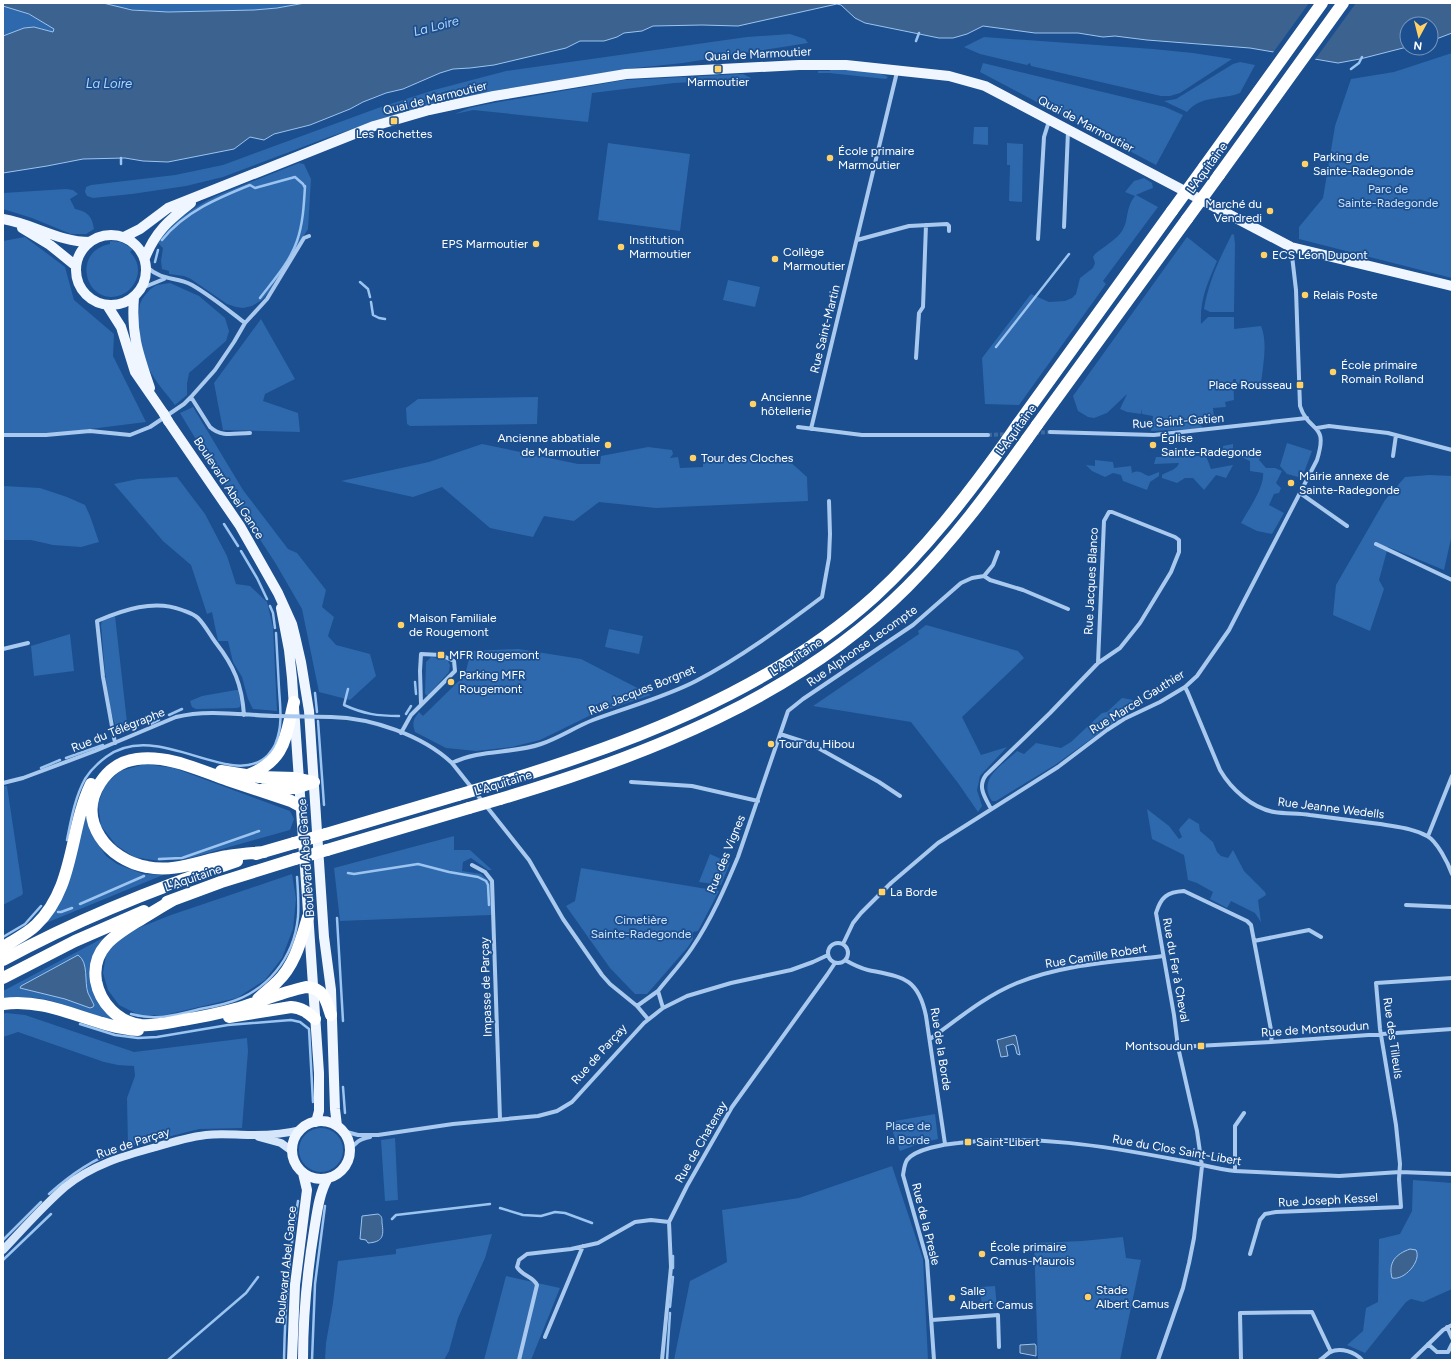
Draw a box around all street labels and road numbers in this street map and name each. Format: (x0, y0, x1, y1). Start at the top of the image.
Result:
street label: Quai de Marmoutier (704, 44, 812, 64)
street label: Quai de Marmoutier (382, 78, 488, 118)
street label: Quai de Marmoutier (1036, 93, 1136, 155)
street label: L'Aquitaine (1184, 139, 1230, 196)
street label: Rue Saint-Martin (807, 283, 843, 375)
street label: L'Aquitaine (993, 401, 1039, 458)
street label: Rue Saint-Gatien (1132, 411, 1225, 431)
street label: Boulevard Abel Gance (191, 434, 267, 542)
street label: Rue Jacques Blanco (1081, 527, 1101, 635)
street label: Rue Alphonse Lecompte (804, 602, 920, 689)
street label: L'Aquitaine (767, 635, 825, 679)
street label: Rue Jacques Borgnet (586, 662, 698, 718)
street label: Rue Marcel Gauthier (1087, 667, 1187, 737)
street label: Rue du Télégraphe (69, 705, 167, 755)
street label: L'Aquitaine (472, 767, 534, 798)
street label: Rue Jeanne Wedells (1277, 794, 1386, 822)
street label: Boulevard Abel Gance (295, 798, 317, 918)
street label: Rue des Vignes (704, 813, 748, 895)
street label: L'Aquitaine (162, 862, 224, 894)
street label: Rue du Fer à Cheval (1160, 917, 1192, 1023)
street label: Impasse de Parçay (477, 936, 495, 1037)
street label: Rue Camille Robert (1044, 941, 1148, 971)
street label: Rue des Tilleuls (1380, 996, 1406, 1080)
street label: Rue de la Borde (928, 1006, 955, 1092)
street label: Rue de Montsoudun (1260, 1018, 1370, 1040)
street label: Rue de Parçay (568, 1021, 630, 1087)
street label: Rue de Chatenay (672, 1098, 730, 1185)
street label: Rue de Parçay (95, 1124, 172, 1161)
street label: Rue du Clos Saint-Libert (1111, 1132, 1243, 1168)
street label: Rue de la Presle (909, 1181, 943, 1267)
street label: Rue Joseph Kessel (1278, 1190, 1378, 1210)
street label: Boulevard Abel Gance (273, 1205, 299, 1325)

